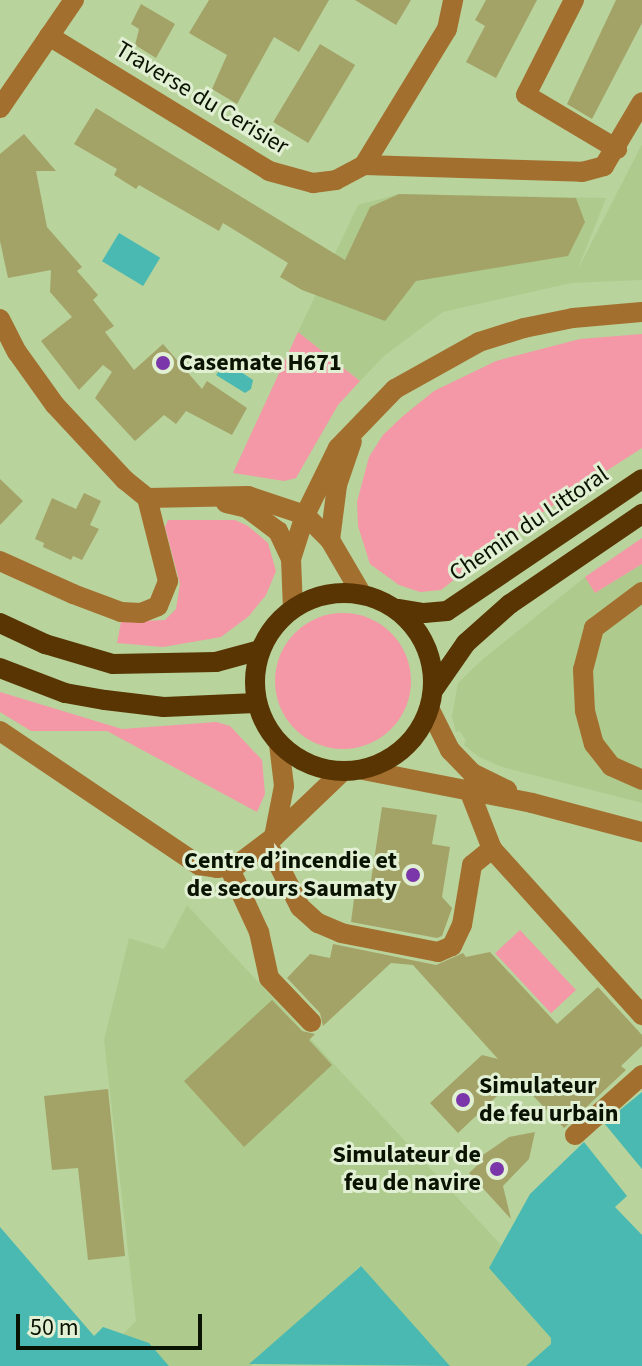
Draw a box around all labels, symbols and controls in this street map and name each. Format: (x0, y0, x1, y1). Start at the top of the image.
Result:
street label: Traverse du Cerisier (110, 35, 294, 161)
place label: Casemate H671 (179, 349, 342, 377)
marker: Casemate H671 (154, 354, 172, 372)
street label: Chemin du Littoral (444, 460, 614, 588)
place label: Centre d’incendie et de secours Saumaty (184, 847, 397, 903)
marker: Centre d’incendie et de secours Saumaty (404, 866, 422, 884)
place label: Simulateur de feu urbain (479, 1072, 618, 1128)
marker: Simulateur de feu urbain (454, 1091, 472, 1109)
place label: Simulateur de feu de navire (332, 1141, 481, 1197)
marker: Simulateur de feu de navire (488, 1160, 506, 1178)
scale bar (20, 1298, 206, 1348)
text: 50 m (30, 1310, 79, 1345)

